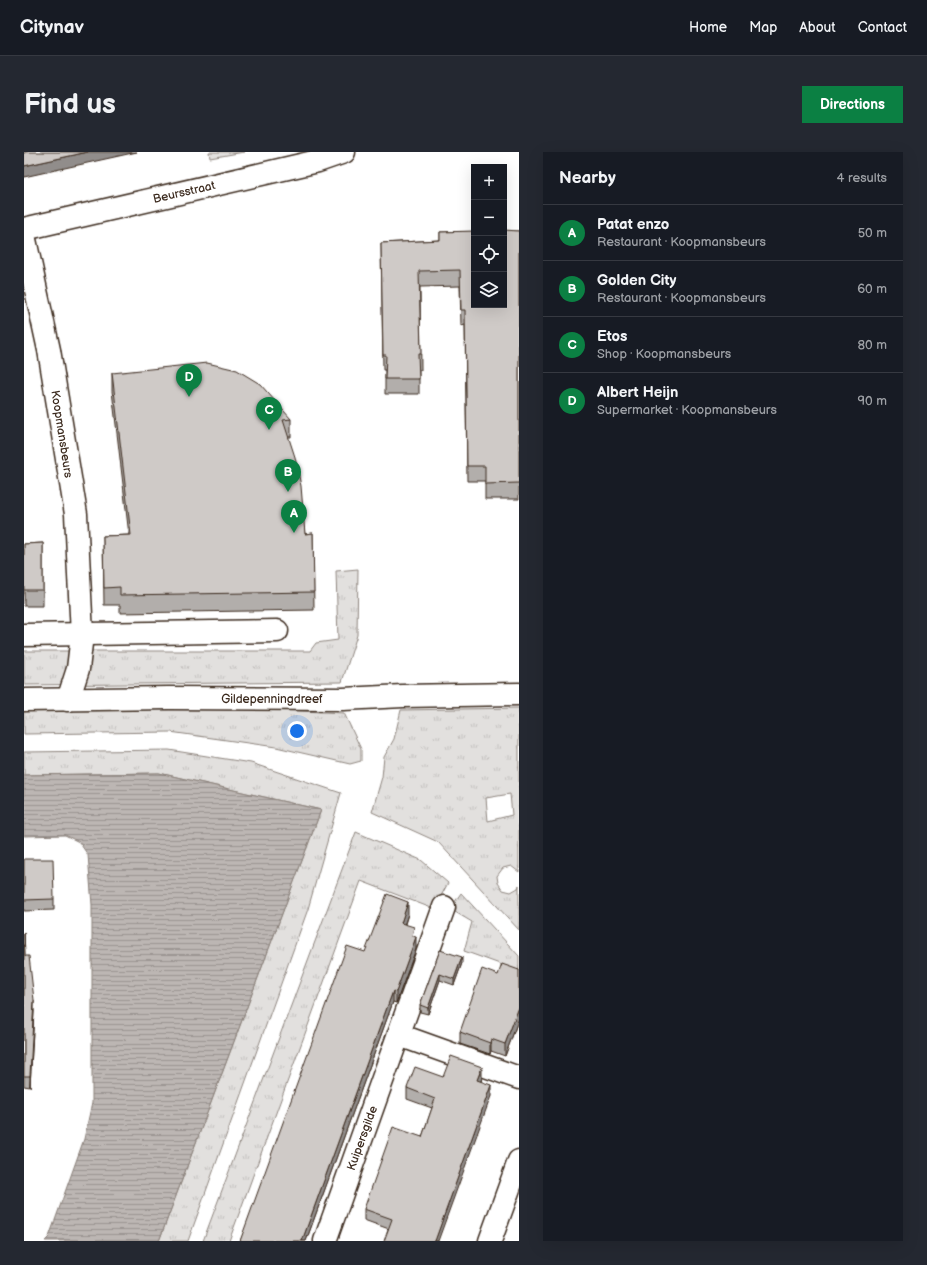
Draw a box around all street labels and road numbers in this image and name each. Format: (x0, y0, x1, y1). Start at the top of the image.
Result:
street label: Beursstraat (152, 178, 217, 207)
street label: Koopmansbeurs (47, 389, 76, 479)
street label: Gildepenningdreef (221, 692, 323, 707)
street label: Kuipersgilde (344, 1104, 381, 1173)

